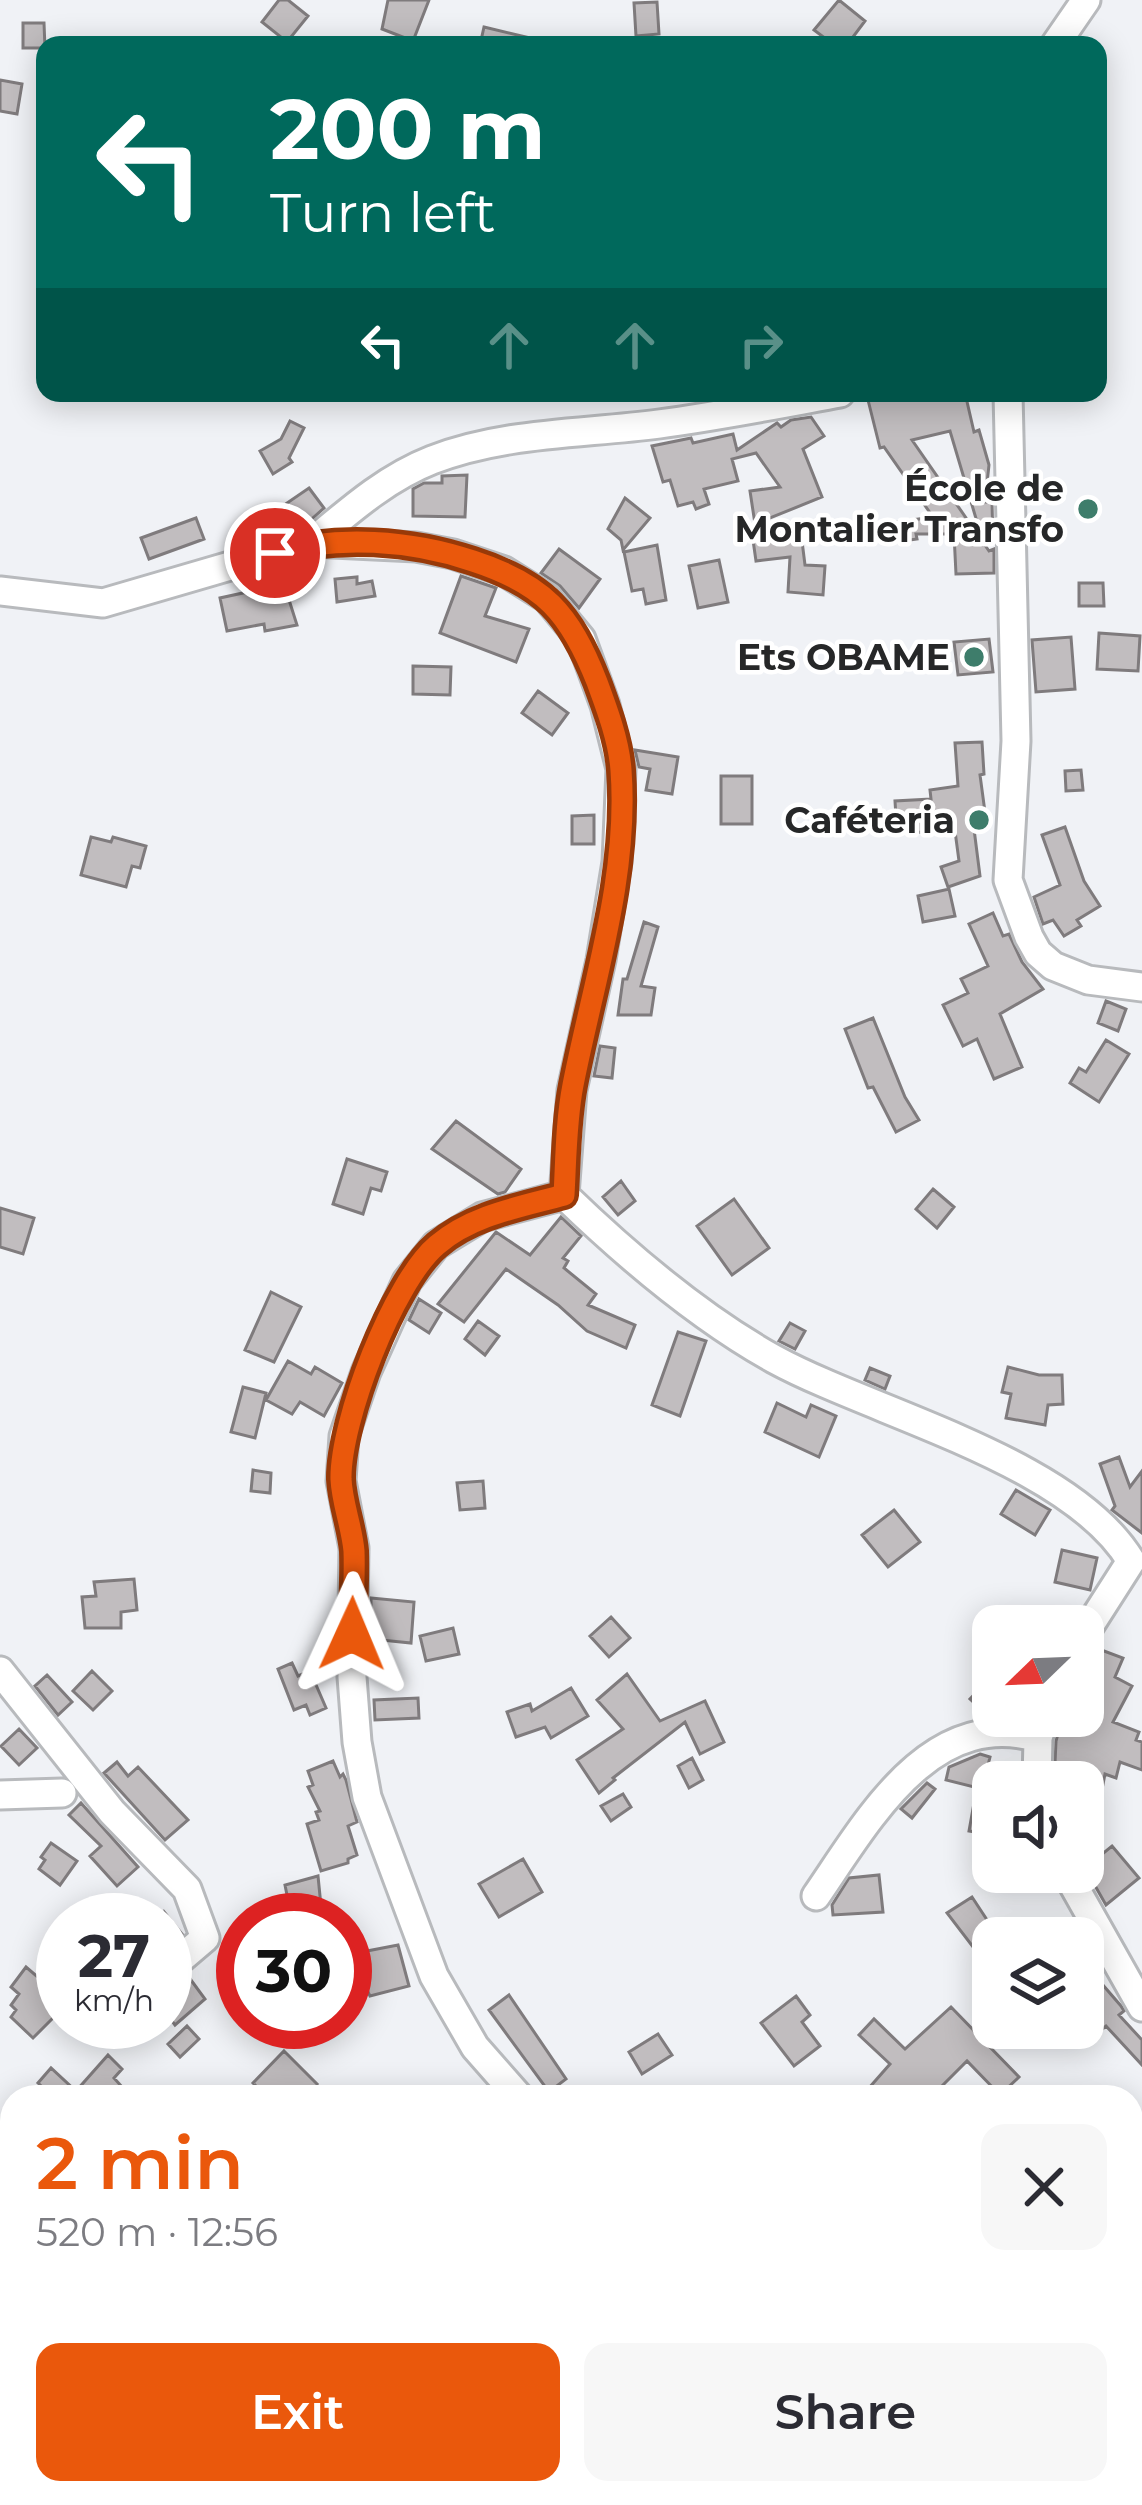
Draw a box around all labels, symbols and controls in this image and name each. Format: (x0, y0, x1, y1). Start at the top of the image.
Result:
text: 200 m (270, 78, 546, 180)
icon: left (72, 84, 228, 240)
text: Turn left (270, 180, 496, 246)
icon: left (350, 312, 416, 378)
icon: ahead (476, 312, 542, 378)
icon: ahead (602, 312, 668, 378)
icon: right (728, 312, 794, 378)
place label: École de Montalier Transfo (734, 466, 1064, 551)
marker: École de Montalier Transfo (1075, 496, 1101, 522)
pin (224, 502, 326, 604)
icon: arrive (242, 520, 308, 586)
place label: Ets OBAME (737, 635, 950, 679)
marker: Ets OBAME (961, 644, 987, 670)
place label: Caféteria (784, 798, 955, 842)
marker: Caféteria (966, 807, 992, 833)
position arrow (289, 1571, 415, 1697)
north arrow (972, 1605, 1104, 1737)
map controls (972, 1605, 1104, 2049)
button: sound (972, 1761, 1104, 1893)
speed limit sign: 30 (216, 1893, 372, 2049)
button: layers (972, 1917, 1104, 2049)
text: 27 (78, 1919, 150, 1992)
text: km/h (74, 1982, 154, 2019)
text: 2 min (36, 2119, 244, 2207)
button: close (981, 2124, 1107, 2250)
text: 520 m · 12:56 (36, 2208, 278, 2256)
button: Exit (36, 2343, 560, 2481)
button: Share (584, 2343, 1107, 2481)

